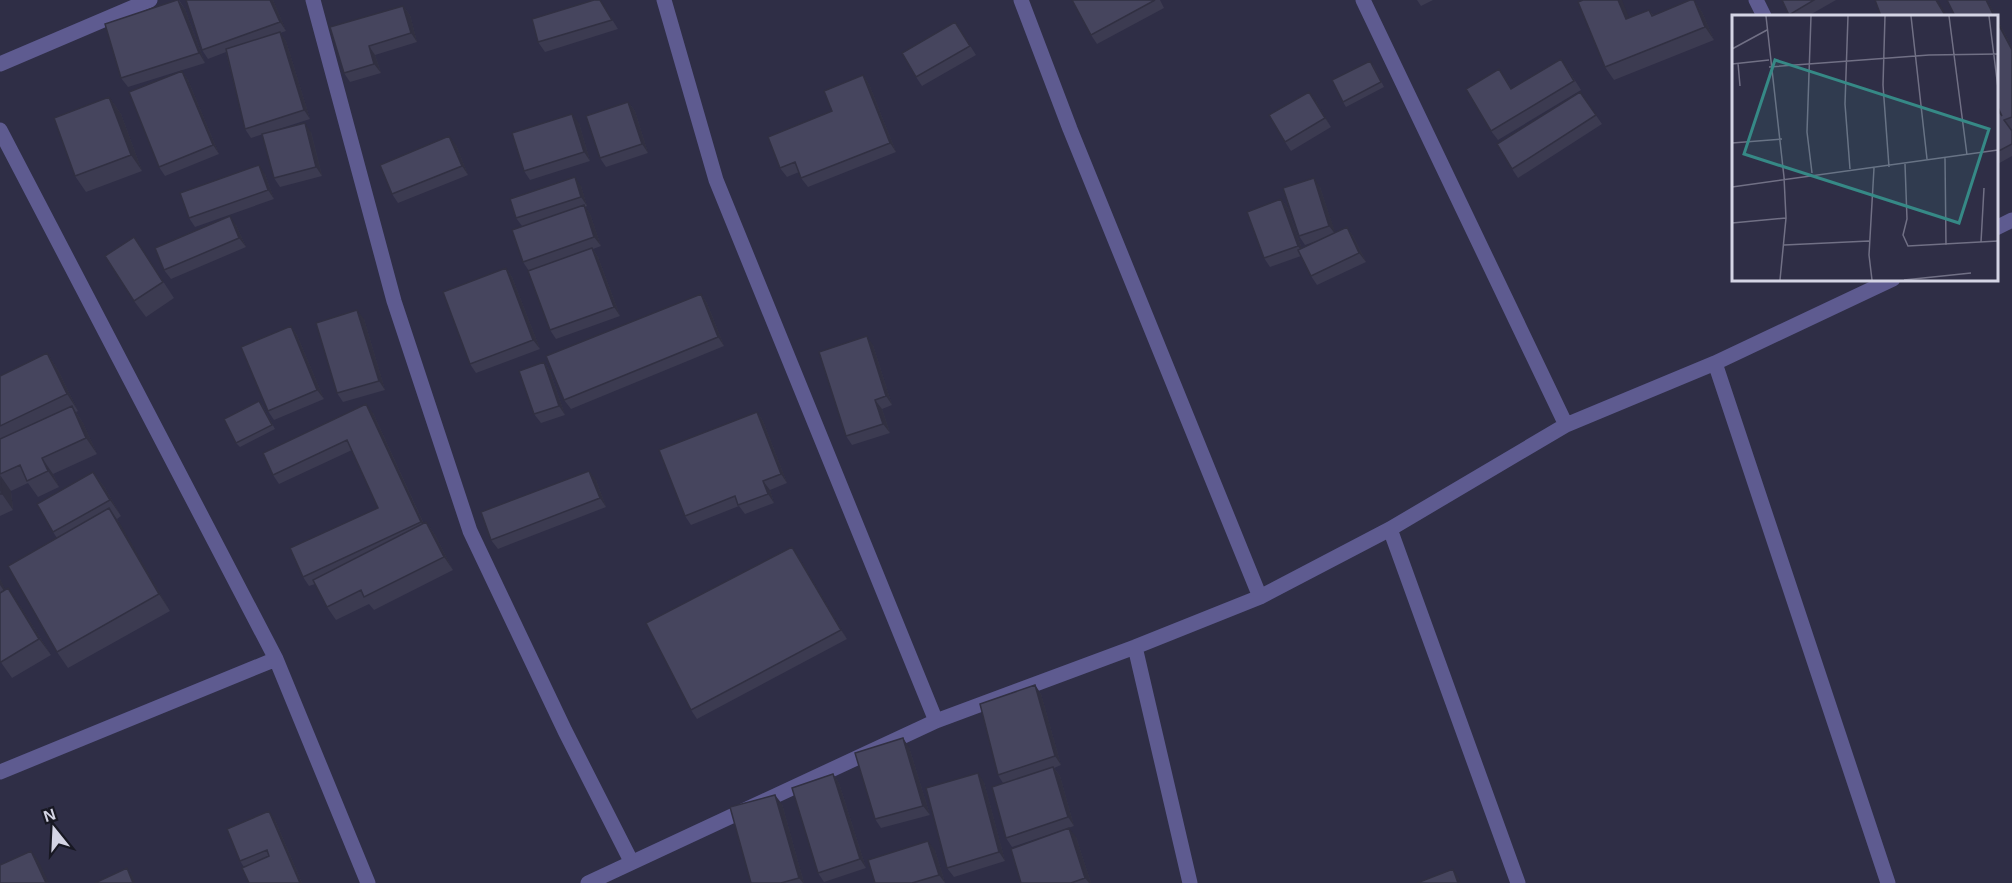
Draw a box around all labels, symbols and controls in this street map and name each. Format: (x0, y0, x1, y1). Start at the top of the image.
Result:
inset map (1732, 15, 1997, 280)
north arrow (24, 799, 84, 859)
text: N (41, 805, 58, 825)

